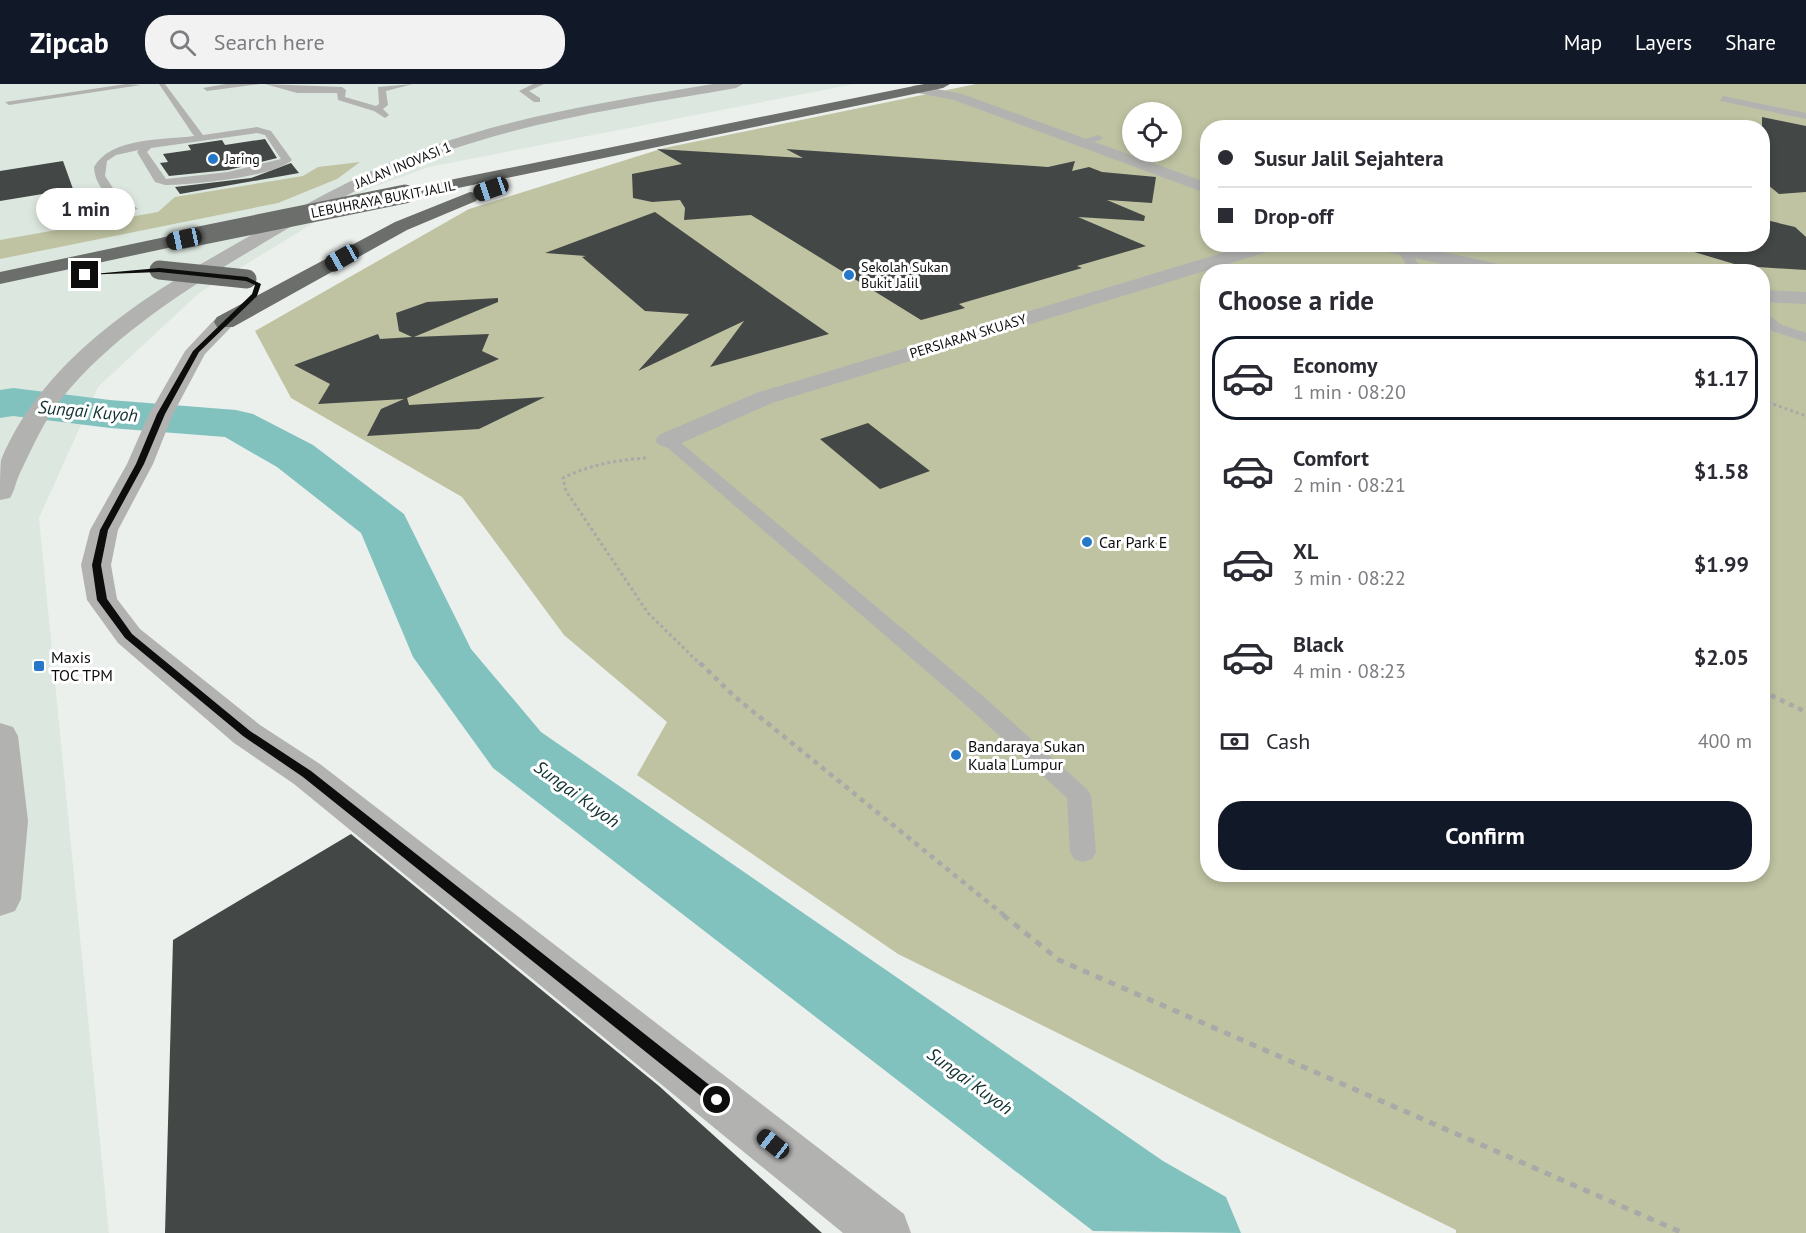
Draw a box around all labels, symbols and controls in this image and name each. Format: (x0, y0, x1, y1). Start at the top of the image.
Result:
search box (145, 15, 565, 69)
text: Zipcab (30, 24, 109, 61)
icon: search (166, 26, 199, 59)
text: Search here (214, 28, 325, 56)
text: Map (1564, 29, 1602, 56)
text: Layers (1635, 29, 1692, 56)
text: Share (1725, 29, 1776, 56)
map controls (1122, 102, 1182, 162)
button: locate (1122, 102, 1182, 162)
street label: JALAN INOVASI 1 (351, 138, 454, 193)
text: Susur Jalil Sejahtera (1254, 144, 1444, 172)
place label: Jaring (224, 150, 260, 168)
marker: Jaring (206, 152, 220, 166)
car (471, 175, 511, 203)
street label: LEBUHRAYA BUKIT JALIL (309, 176, 457, 222)
callout: 1 min (36, 188, 134, 230)
text: 1 min (61, 196, 110, 222)
text: Drop-off (1254, 202, 1333, 230)
car (165, 226, 203, 252)
car (322, 241, 362, 275)
place label: Sekolah Sukan Bukit Jalil (861, 258, 948, 292)
route end (71, 261, 98, 288)
marker: Sekolah Sukan Bukit Jalil (842, 268, 856, 282)
text: Choose a ride (1218, 283, 1374, 317)
street label: PERSIARAN SKUASY (907, 310, 1029, 362)
icon: car (1221, 351, 1275, 405)
text: Economy (1293, 351, 1377, 379)
text: $1.17 (1694, 364, 1749, 392)
text: 1 min · 08:20 (1293, 379, 1406, 405)
water label: Sungai Kuyoh (37, 395, 139, 427)
icon: car (1221, 444, 1275, 498)
text: Comfort (1293, 444, 1369, 472)
text: $1.58 (1694, 457, 1749, 485)
text: 2 min · 08:21 (1293, 472, 1406, 498)
place label: Car Park E (1099, 532, 1167, 552)
marker: Car Park E (1080, 535, 1094, 549)
icon: car (1221, 537, 1275, 591)
text: XL (1293, 537, 1318, 565)
text: $1.99 (1694, 550, 1749, 578)
text: 3 min · 08:22 (1293, 565, 1406, 591)
icon: car (1221, 630, 1275, 684)
text: Black (1293, 630, 1344, 658)
text: $2.05 (1694, 643, 1749, 671)
place label: Maxis TOC TPM (51, 647, 113, 685)
text: 4 min · 08:23 (1293, 658, 1406, 684)
marker: Maxis TOC TPM (32, 659, 46, 673)
icon: cash (1218, 725, 1251, 758)
text: Cash (1266, 727, 1310, 755)
text: 400 m (1698, 728, 1752, 754)
place label: Bandaraya Sukan Kuala Lumpur (968, 736, 1085, 774)
marker: Bandaraya Sukan Kuala Lumpur (949, 748, 963, 762)
water label: Sungai Kuyoh (530, 755, 624, 833)
button: Confirm (1218, 801, 1752, 870)
water label: Sungai Kuyoh (923, 1042, 1017, 1120)
route start (703, 1086, 730, 1113)
car (753, 1126, 793, 1162)

